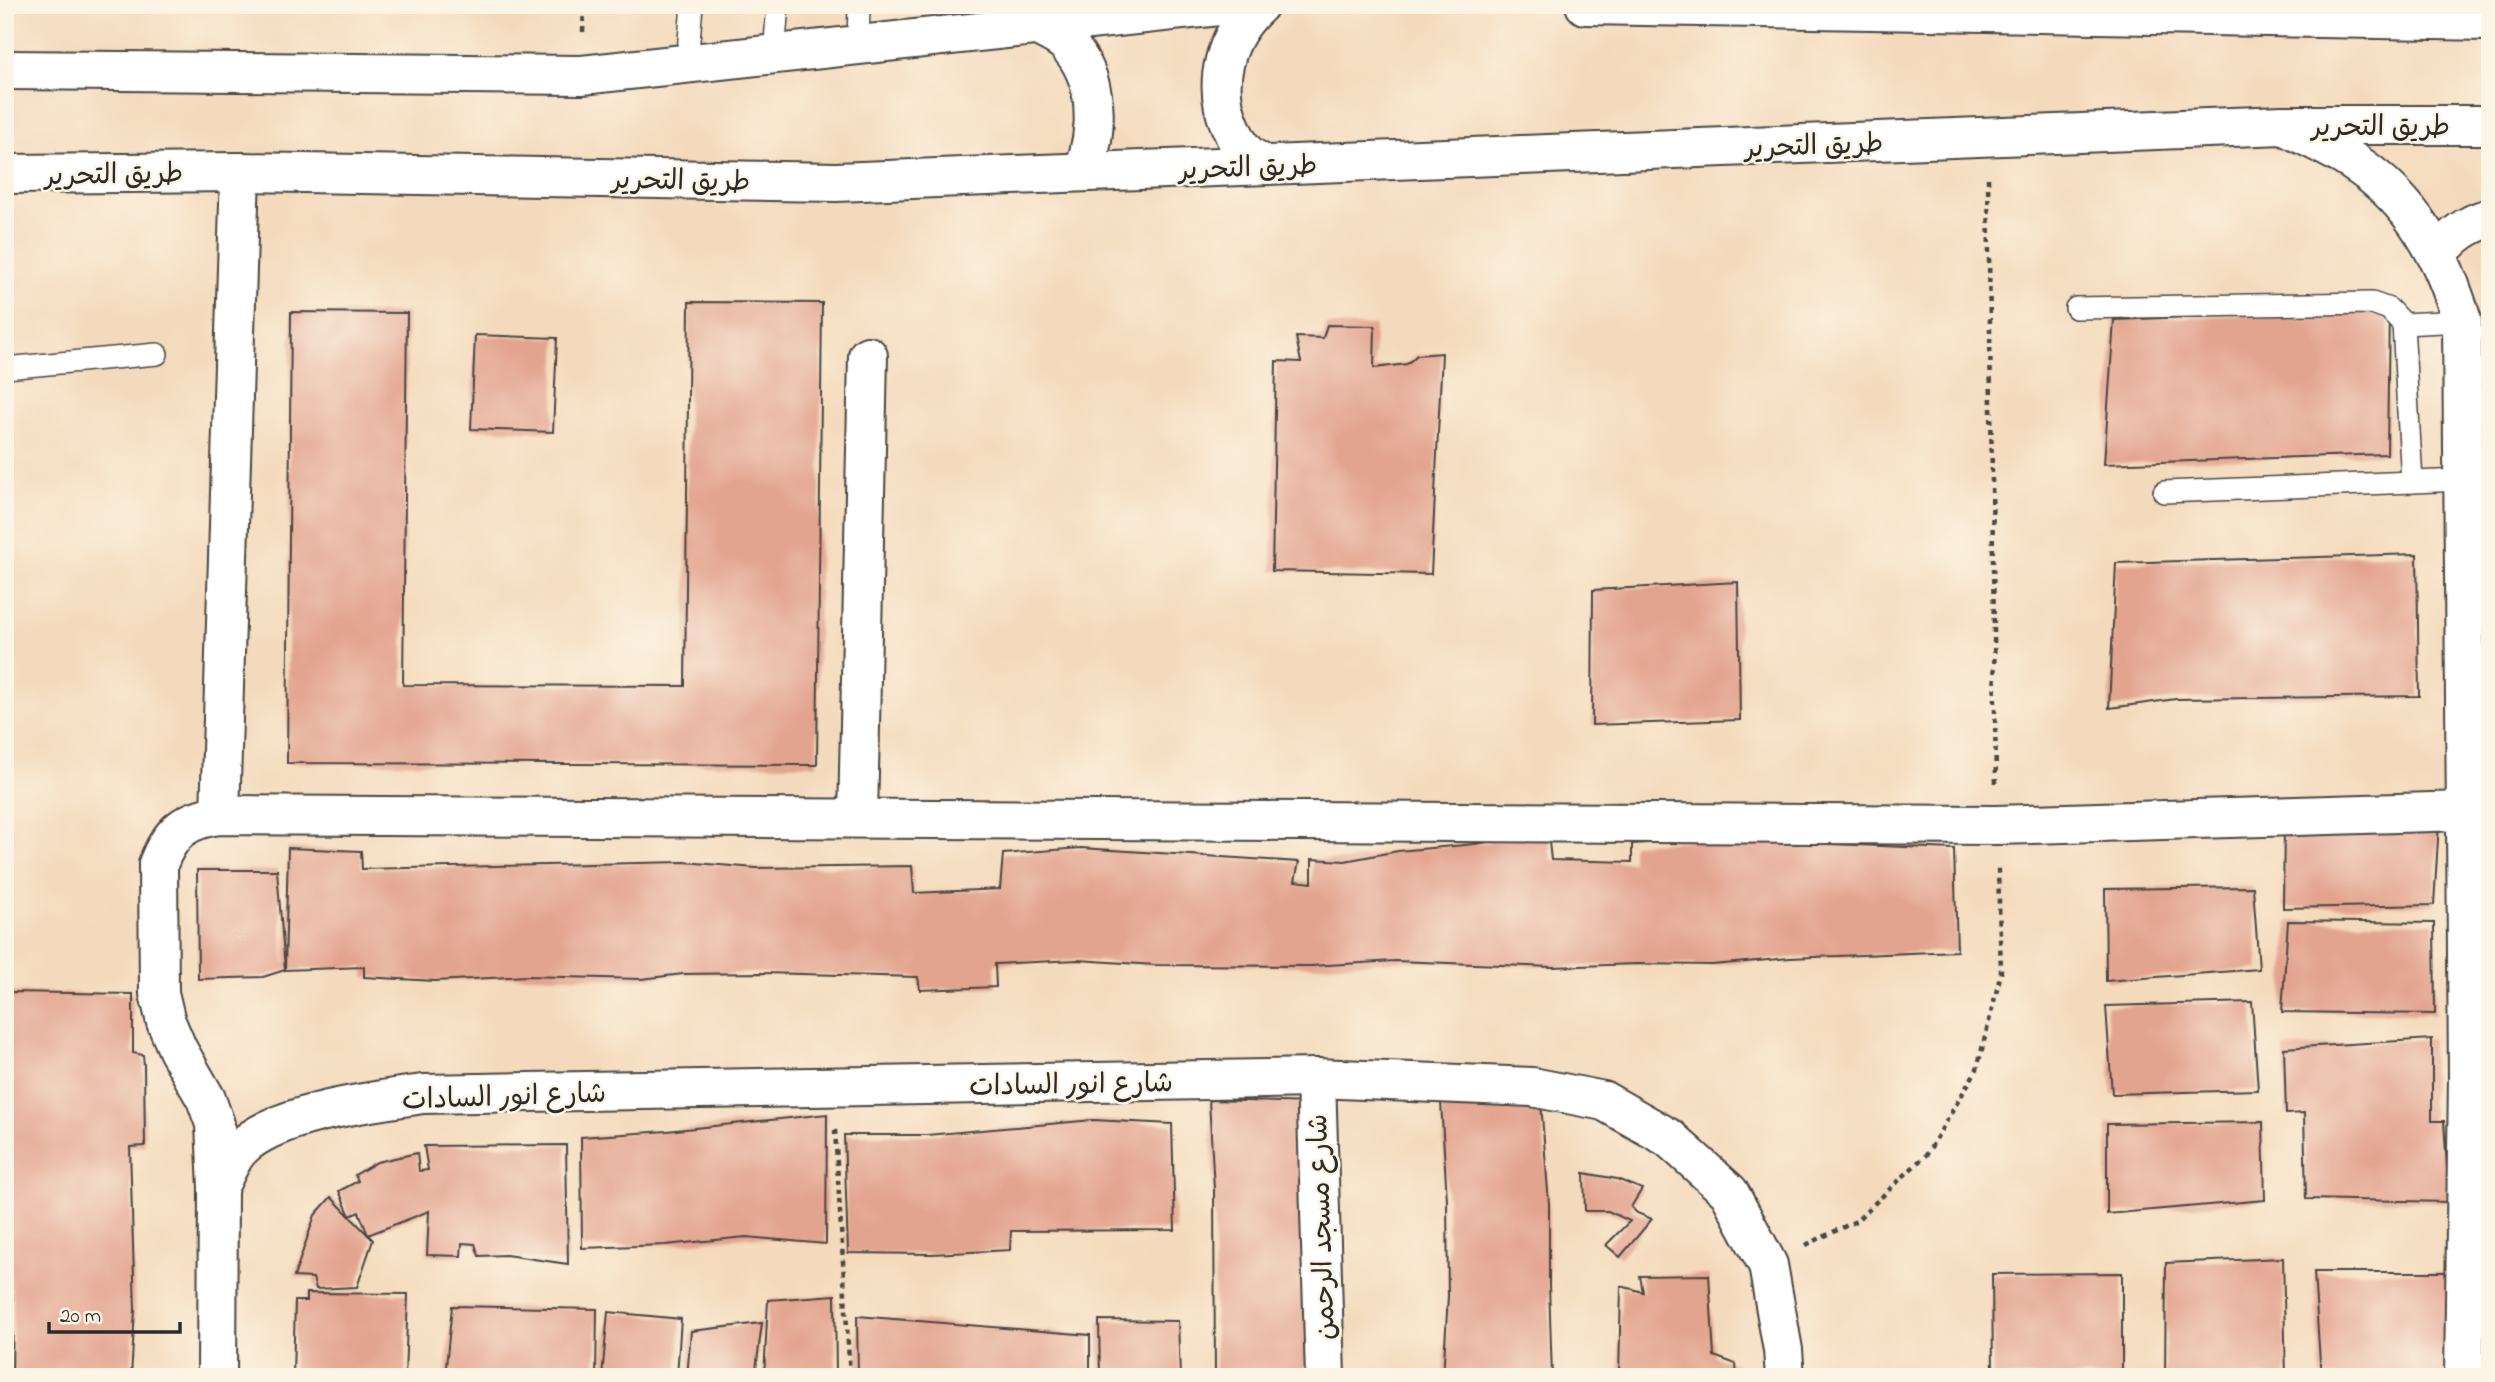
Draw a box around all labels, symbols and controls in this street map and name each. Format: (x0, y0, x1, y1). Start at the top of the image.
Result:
street label: طريق التحرير (2310, 108, 2450, 149)
street label: طريق التحرير (1742, 125, 1884, 170)
street label: طريق التحرير (1176, 147, 1318, 192)
street label: طريق التحرير (43, 155, 184, 198)
street label: طريق التحرير (609, 161, 750, 204)
street label: شارع انور السادات (969, 1064, 1173, 1109)
street label: شارع انور السادات (401, 1074, 607, 1123)
street label: شارع مسجد الرحمن (1299, 1113, 1348, 1341)
scale bar (49, 1291, 180, 1335)
text: 20 m (60, 1302, 101, 1332)

